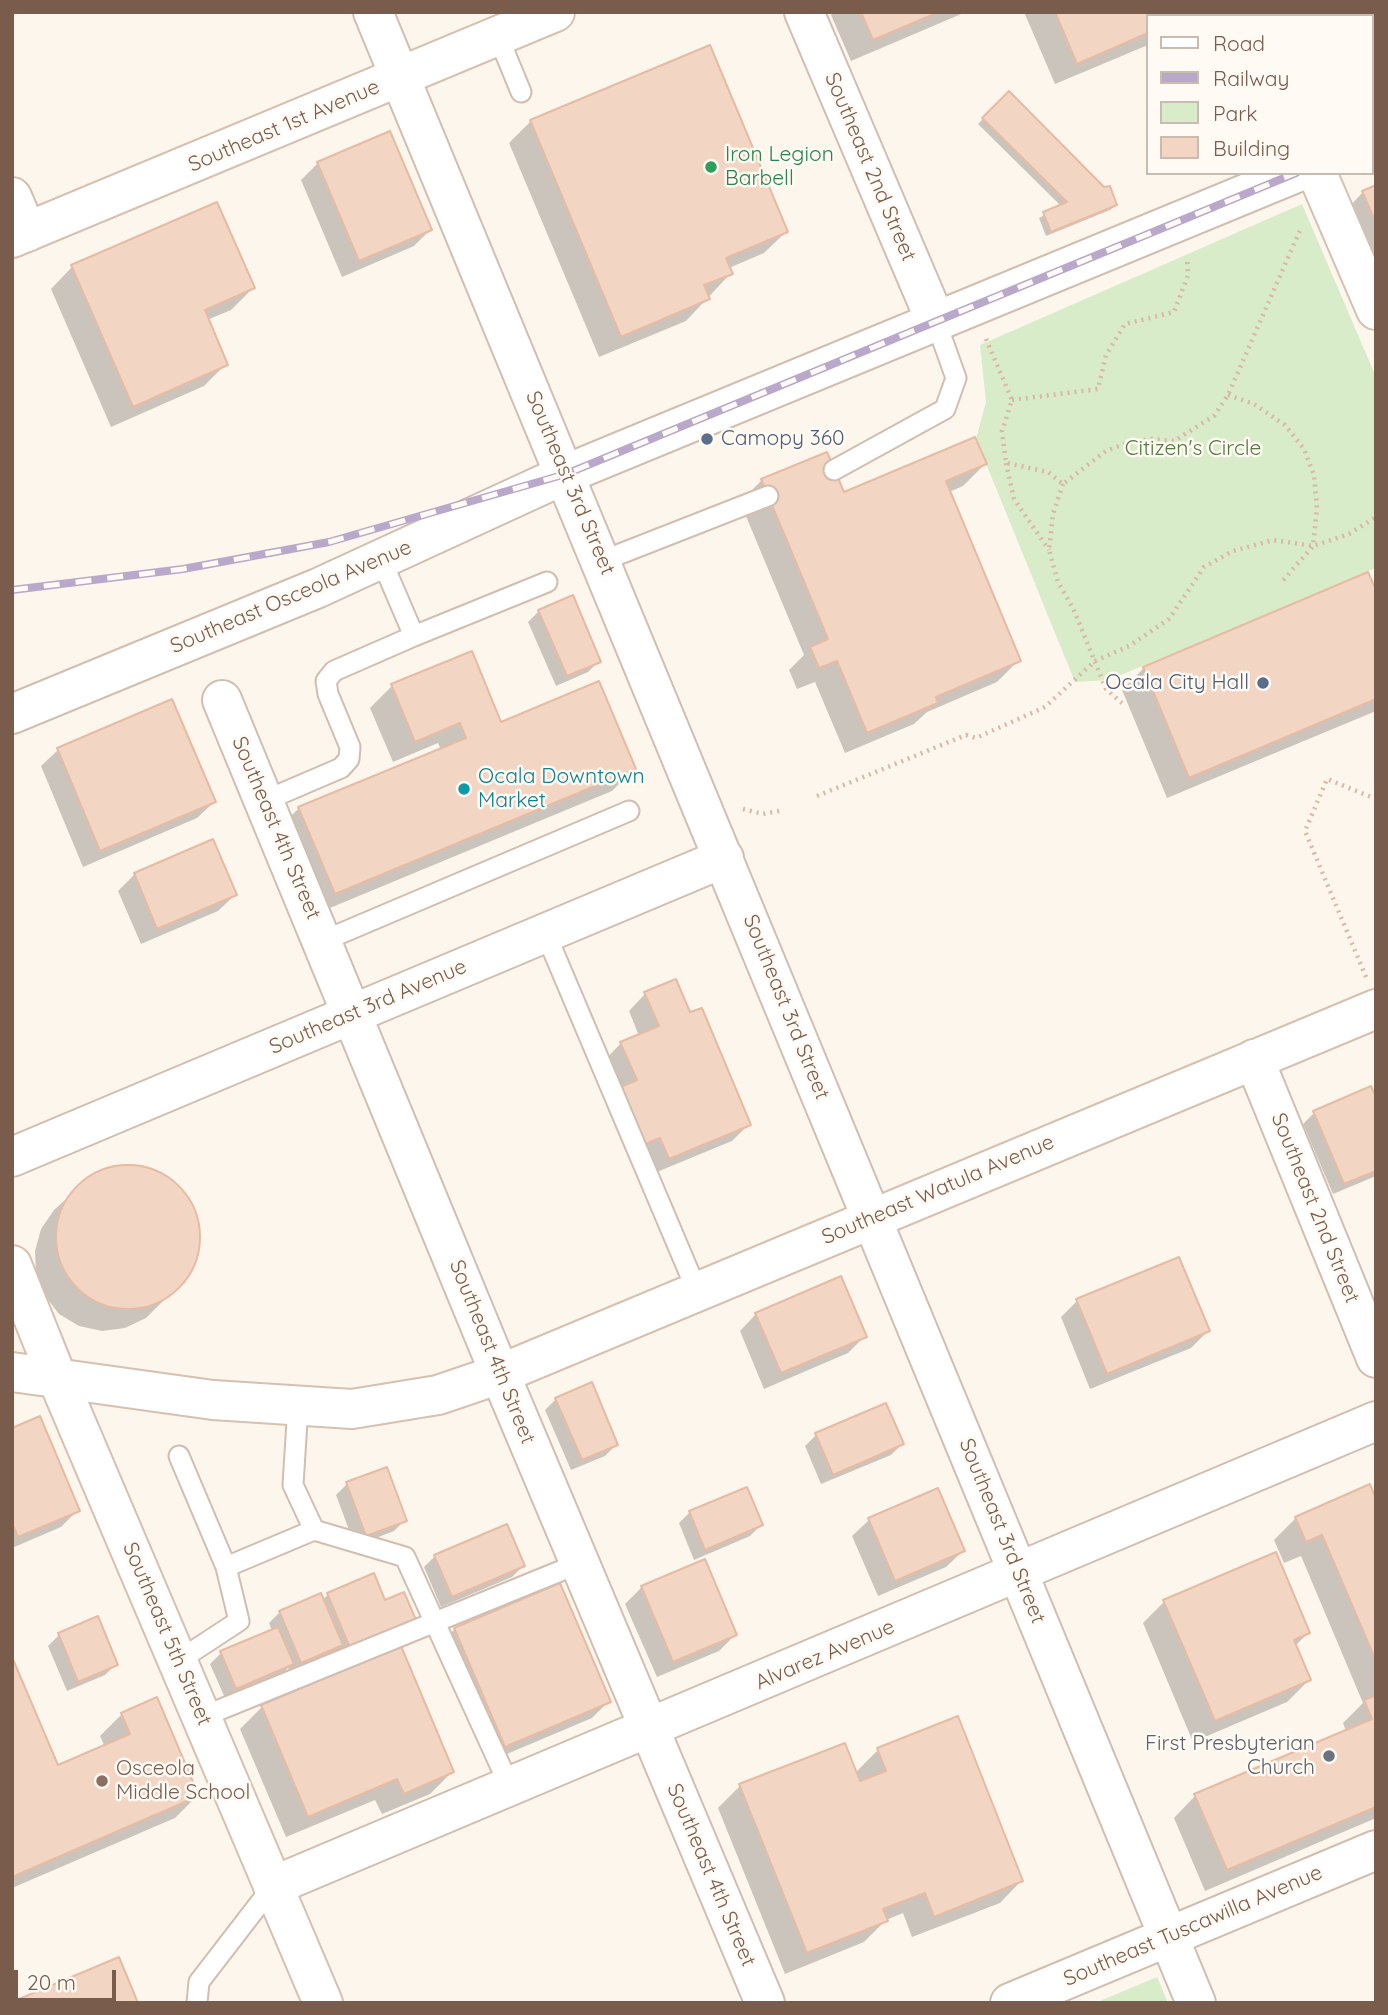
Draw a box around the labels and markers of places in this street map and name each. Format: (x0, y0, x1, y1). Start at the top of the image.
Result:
place label: Iron Legion Barbell (725, 142, 834, 192)
marker: Iron Legion Barbell (703, 159, 719, 175)
place label: Camopy 360 (721, 426, 844, 452)
marker: Camopy 360 (699, 431, 715, 447)
place label: Ocala City Hall (1105, 670, 1249, 696)
marker: Ocala City Hall (1255, 675, 1271, 691)
place label: Ocala Downtown Market (478, 764, 645, 814)
marker: Ocala Downtown Market (456, 781, 472, 797)
place label: First Presbyterian Church (1145, 1731, 1315, 1781)
marker: First Presbyterian Church (1321, 1748, 1337, 1764)
place label: Osceola Middle School (116, 1756, 250, 1806)
marker: Osceola Middle School (94, 1773, 110, 1789)

